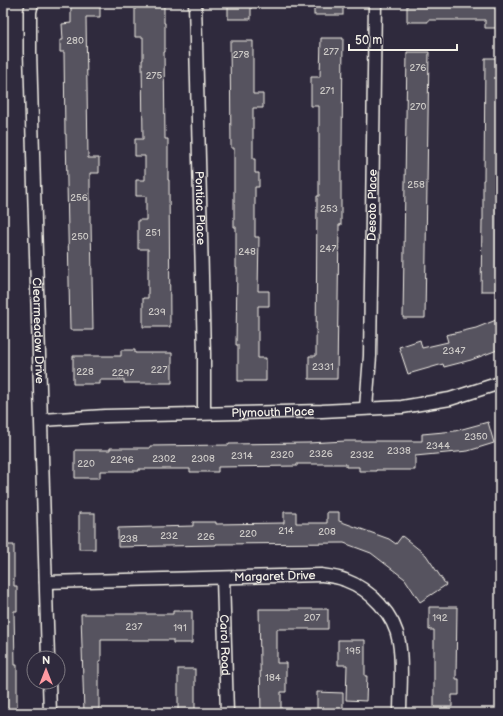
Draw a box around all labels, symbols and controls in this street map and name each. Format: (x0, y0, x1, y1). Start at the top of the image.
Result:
scale bar (349, 26, 457, 52)
text: 50 m (355, 33, 382, 48)
house number: 280 (66, 35, 84, 47)
house number: 277 (323, 46, 339, 58)
house number: 278 (233, 49, 249, 61)
house number: 276 (410, 62, 426, 74)
house number: 275 (146, 70, 163, 82)
house number: 271 (320, 85, 334, 97)
house number: 270 (410, 101, 426, 113)
street label: Desoto Place (364, 169, 380, 241)
street label: Pontiac Place (192, 171, 209, 245)
house number: 258 (407, 179, 425, 191)
house number: 256 (70, 192, 88, 204)
house number: 253 (320, 203, 338, 215)
house number: 251 (145, 227, 161, 239)
house number: 250 (71, 231, 89, 243)
house number: 247 (320, 243, 336, 255)
house number: 248 (238, 246, 256, 258)
street label: Clearmeadow Drive (29, 277, 47, 384)
house number: 239 (148, 306, 166, 318)
house number: 2347 (443, 345, 466, 357)
house number: 2331 (312, 361, 334, 373)
house number: 227 (151, 364, 167, 376)
house number: 228 (76, 366, 94, 378)
house number: 2297 (112, 367, 134, 379)
street label: Plymouth Place (231, 404, 315, 421)
house number: 2350 (464, 431, 488, 443)
house number: 2344 (426, 440, 450, 452)
house number: 2338 (387, 445, 411, 457)
house number: 2326 (309, 448, 333, 460)
house number: 2320 (270, 449, 294, 461)
house number: 2332 (350, 449, 374, 461)
house number: 2314 (231, 450, 253, 462)
house number: 2302 (152, 453, 176, 465)
house number: 2308 (191, 453, 215, 465)
house number: 2296 (110, 454, 134, 466)
house number: 220 (77, 458, 95, 470)
house number: 214 (278, 525, 294, 537)
house number: 208 (318, 526, 336, 538)
house number: 220 (239, 528, 257, 540)
house number: 232 (160, 530, 178, 542)
house number: 226 (197, 531, 215, 543)
house number: 238 (120, 533, 138, 545)
street label: Margaret Drive (234, 568, 316, 585)
house number: 207 (304, 612, 320, 624)
house number: 192 (432, 612, 448, 624)
street label: Carol Road (217, 614, 233, 676)
house number: 237 (126, 621, 142, 633)
house number: 191 (173, 622, 187, 634)
house number: 195 (345, 645, 361, 657)
north arrow (26, 650, 66, 690)
text: N (42, 654, 50, 667)
house number: 184 (265, 672, 281, 684)

